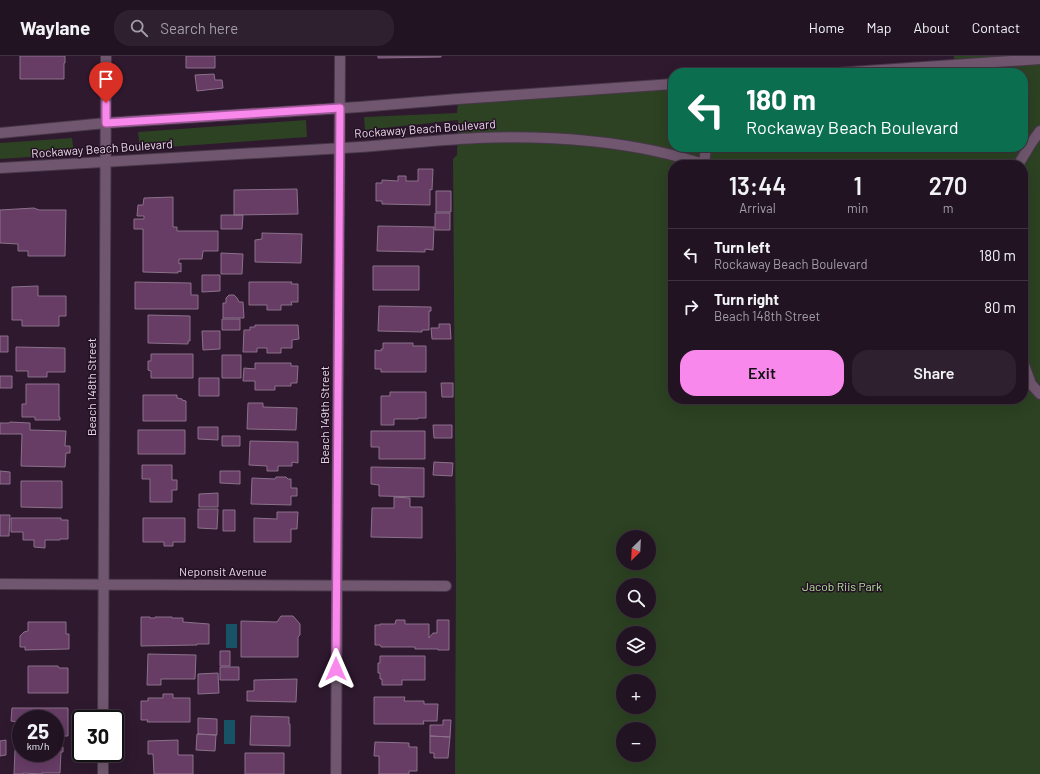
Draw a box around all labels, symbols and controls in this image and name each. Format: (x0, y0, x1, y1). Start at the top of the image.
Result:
search box (114, 10, 394, 46)
text: Waylane (20, 16, 90, 39)
icon: search (128, 17, 150, 39)
text: Search here (160, 19, 238, 37)
text: Home (809, 19, 845, 36)
text: Map (867, 19, 891, 36)
text: About (913, 19, 950, 36)
text: Contact (972, 19, 1020, 36)
pin (89, 62, 123, 103)
icon: arrive (95, 68, 117, 90)
text: 180 m (746, 82, 816, 116)
icon: left (680, 84, 732, 136)
street label: Rockaway Beach Boulevard (354, 116, 496, 140)
text: Rockaway Beach Boulevard (746, 116, 959, 138)
street label: Rockaway Beach Boulevard (31, 136, 173, 160)
text: 13:44 (729, 171, 786, 200)
text: 1 (853, 171, 862, 200)
text: 270 (929, 171, 967, 200)
text: Arrival (739, 200, 776, 216)
text: min (847, 200, 868, 216)
text: m (943, 200, 953, 216)
text: Turn left (714, 238, 770, 256)
icon: left (680, 244, 702, 266)
text: 180 m (979, 246, 1016, 264)
text: Rockaway Beach Boulevard (714, 256, 868, 272)
text: Turn right (714, 290, 779, 308)
icon: right (680, 296, 702, 318)
text: 80 m (984, 298, 1016, 316)
text: Beach 148th Street (714, 308, 820, 324)
street label: Beach 148th Street (84, 338, 98, 436)
button: Exit (680, 350, 844, 396)
button: Share (852, 350, 1016, 396)
street label: Beach 149th Street (317, 366, 331, 464)
north arrow (616, 530, 656, 570)
map controls (616, 530, 656, 762)
street label: Neponsit Avenue (179, 564, 267, 578)
button: search (616, 578, 656, 618)
park label: Jacob Riis Park (802, 579, 882, 593)
button: layers (616, 626, 656, 666)
position arrow (315, 648, 357, 690)
button: + (616, 674, 656, 714)
speed limit sign: 30 (72, 710, 124, 762)
text: 25 (27, 719, 49, 743)
button: − (616, 722, 656, 762)
text: km/h (27, 740, 49, 752)

